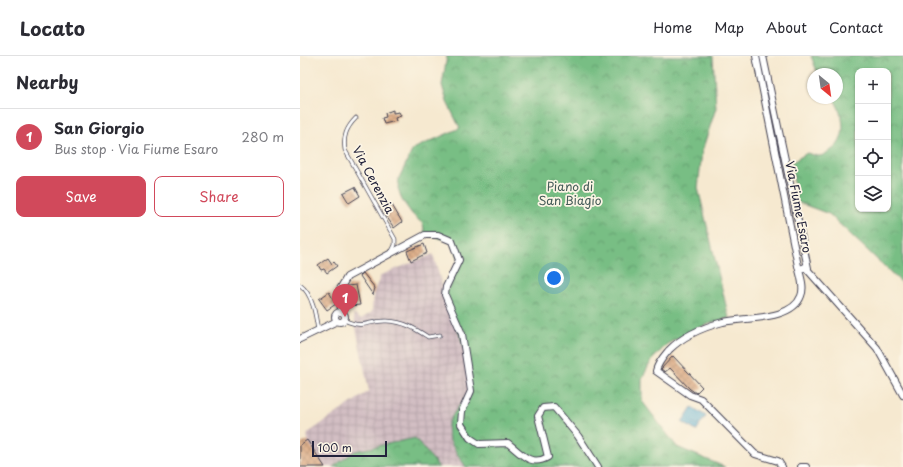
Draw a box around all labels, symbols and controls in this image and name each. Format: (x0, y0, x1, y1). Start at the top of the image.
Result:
text: Locato (20, 14, 85, 42)
text: Home (653, 17, 692, 38)
text: Map (714, 17, 744, 38)
text: About (766, 17, 807, 38)
text: Contact (829, 17, 883, 38)
north arrow (807, 68, 843, 104)
map controls (855, 68, 891, 212)
button: + (855, 68, 891, 104)
text: Nearby (16, 69, 78, 95)
button: − (855, 104, 891, 140)
text: San Giorgio (54, 116, 144, 139)
text: 1 (26, 127, 32, 146)
text: 280 m (242, 127, 284, 146)
text: Bus stop · Via Fiume Esaro (54, 139, 218, 158)
button: locate (855, 140, 891, 176)
street label: Via Cerenzia (348, 142, 400, 217)
street label: Via Fiume Esaro (781, 159, 817, 255)
button: Save (16, 176, 146, 217)
button: Share (154, 176, 284, 217)
button: layers (855, 176, 891, 212)
park label: Piano di San Biagio (539, 177, 602, 209)
your location (544, 268, 564, 288)
pin: 1 (332, 284, 358, 317)
scale bar (312, 439, 387, 458)
text: 100 m (318, 439, 352, 456)

